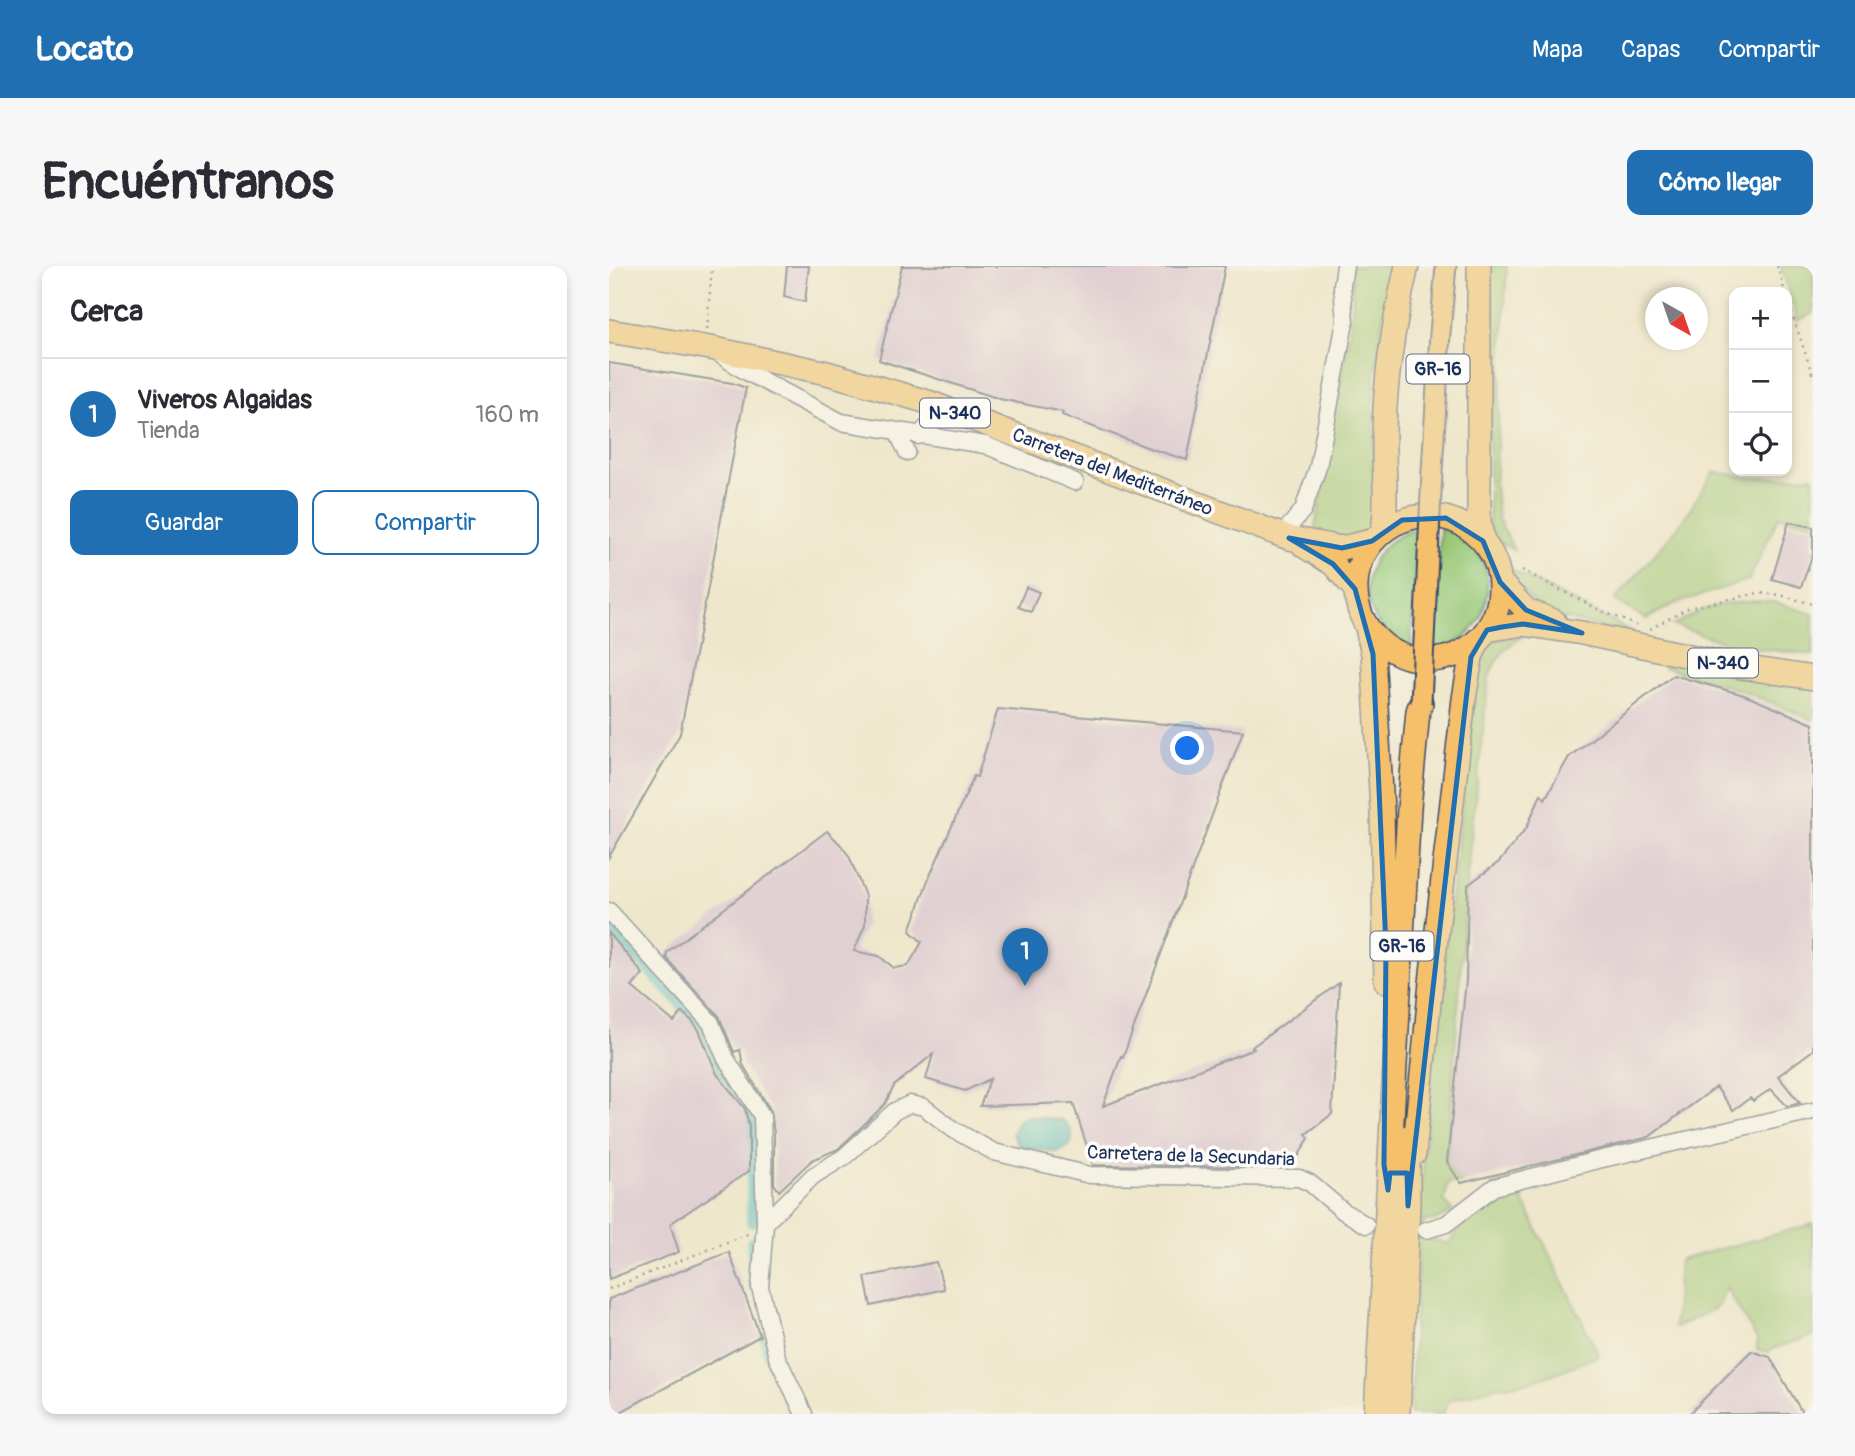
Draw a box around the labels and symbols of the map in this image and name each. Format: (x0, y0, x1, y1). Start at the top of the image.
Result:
north arrow (1645, 287, 1708, 350)
road number: GR-16 (1407, 354, 1469, 384)
road number: N-340 (920, 398, 990, 428)
street label: Carretera del Mediterráneo (1009, 423, 1216, 521)
road number: N-340 (1688, 648, 1758, 678)
your location (1170, 731, 1204, 765)
pin: 1 (1002, 928, 1048, 986)
road number: GR-16 (1371, 932, 1433, 960)
street label: Carretera de la Secundaria (1087, 1140, 1295, 1172)

